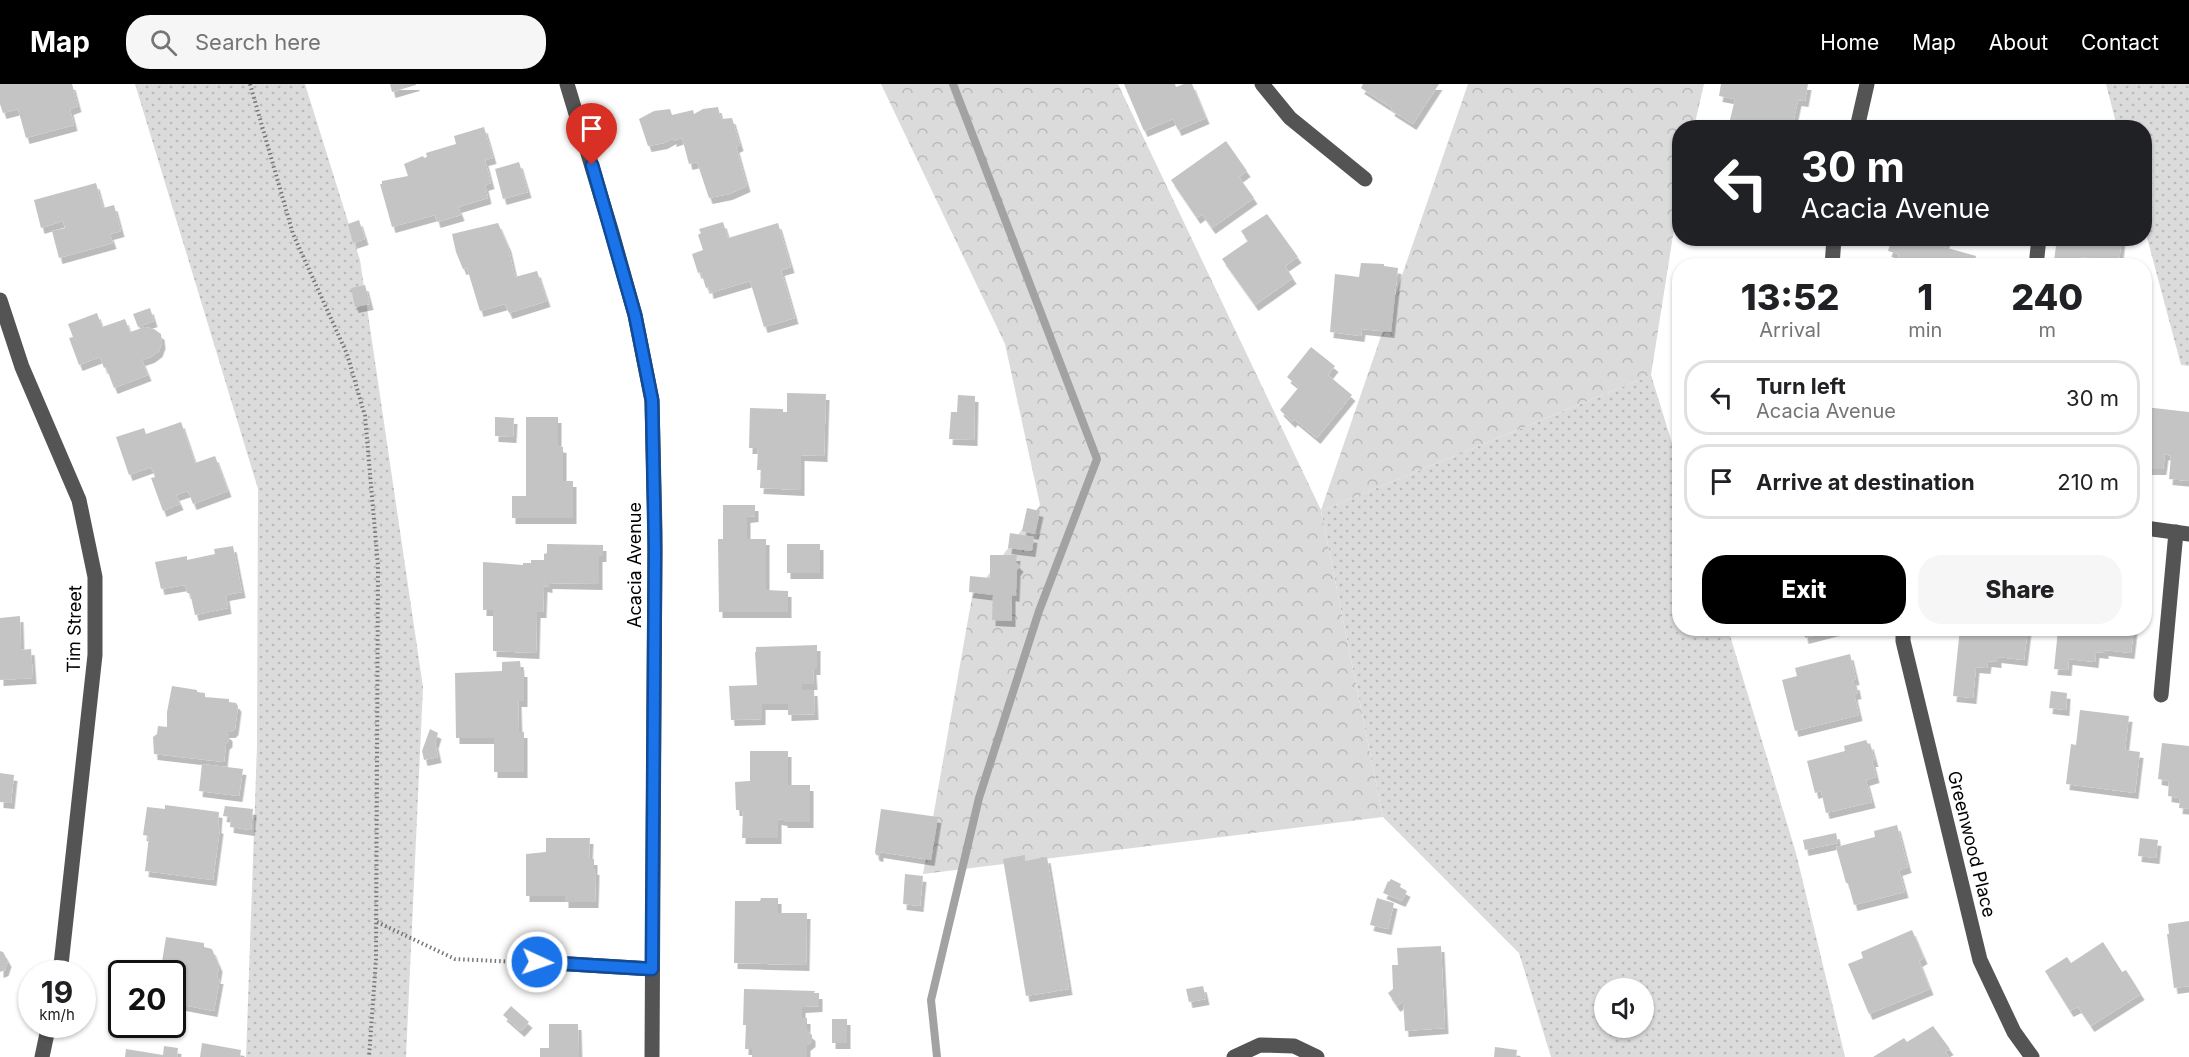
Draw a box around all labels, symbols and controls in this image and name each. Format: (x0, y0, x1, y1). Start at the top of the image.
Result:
search box (126, 15, 546, 69)
text: Map (30, 25, 90, 59)
icon: search (147, 26, 180, 59)
text: Search here (195, 29, 321, 55)
text: Home (1820, 30, 1879, 55)
text: Map (1912, 30, 1956, 55)
text: About (1989, 30, 2048, 55)
text: Contact (2081, 30, 2159, 55)
pin (566, 103, 617, 165)
icon: arrive (575, 112, 608, 145)
text: 30 m (1801, 141, 1905, 192)
icon: left (1702, 144, 1780, 222)
text: Acacia Avenue (1801, 192, 1990, 225)
text: 13:52 (1741, 275, 1839, 319)
text: 1 (1917, 275, 1933, 319)
text: 240 (2011, 275, 2083, 319)
text: Arrival (1759, 318, 1821, 342)
text: min (1908, 318, 1942, 342)
text: m (2038, 318, 2056, 342)
text: Turn left (1756, 373, 1846, 399)
icon: left (1705, 381, 1738, 414)
text: 30 m (2066, 385, 2119, 411)
text: Acacia Avenue (1756, 399, 1896, 423)
icon: arrive (1705, 465, 1738, 498)
text: Arrive at destination (1756, 469, 1975, 495)
text: 210 m (2057, 469, 2119, 495)
street label: Acacia Avenue (624, 502, 645, 628)
button: Exit (1702, 555, 1906, 624)
button: Share (1918, 555, 2122, 624)
street label: Tim Street (63, 585, 85, 673)
street label: Greenwood Place (1944, 769, 2000, 919)
position arrow (505, 930, 569, 994)
speed limit sign: 20 (108, 960, 186, 1038)
text: 19 (41, 974, 73, 1010)
map controls (1594, 978, 1654, 1038)
button: sound (1594, 978, 1654, 1038)
text: km/h (39, 1005, 75, 1024)

